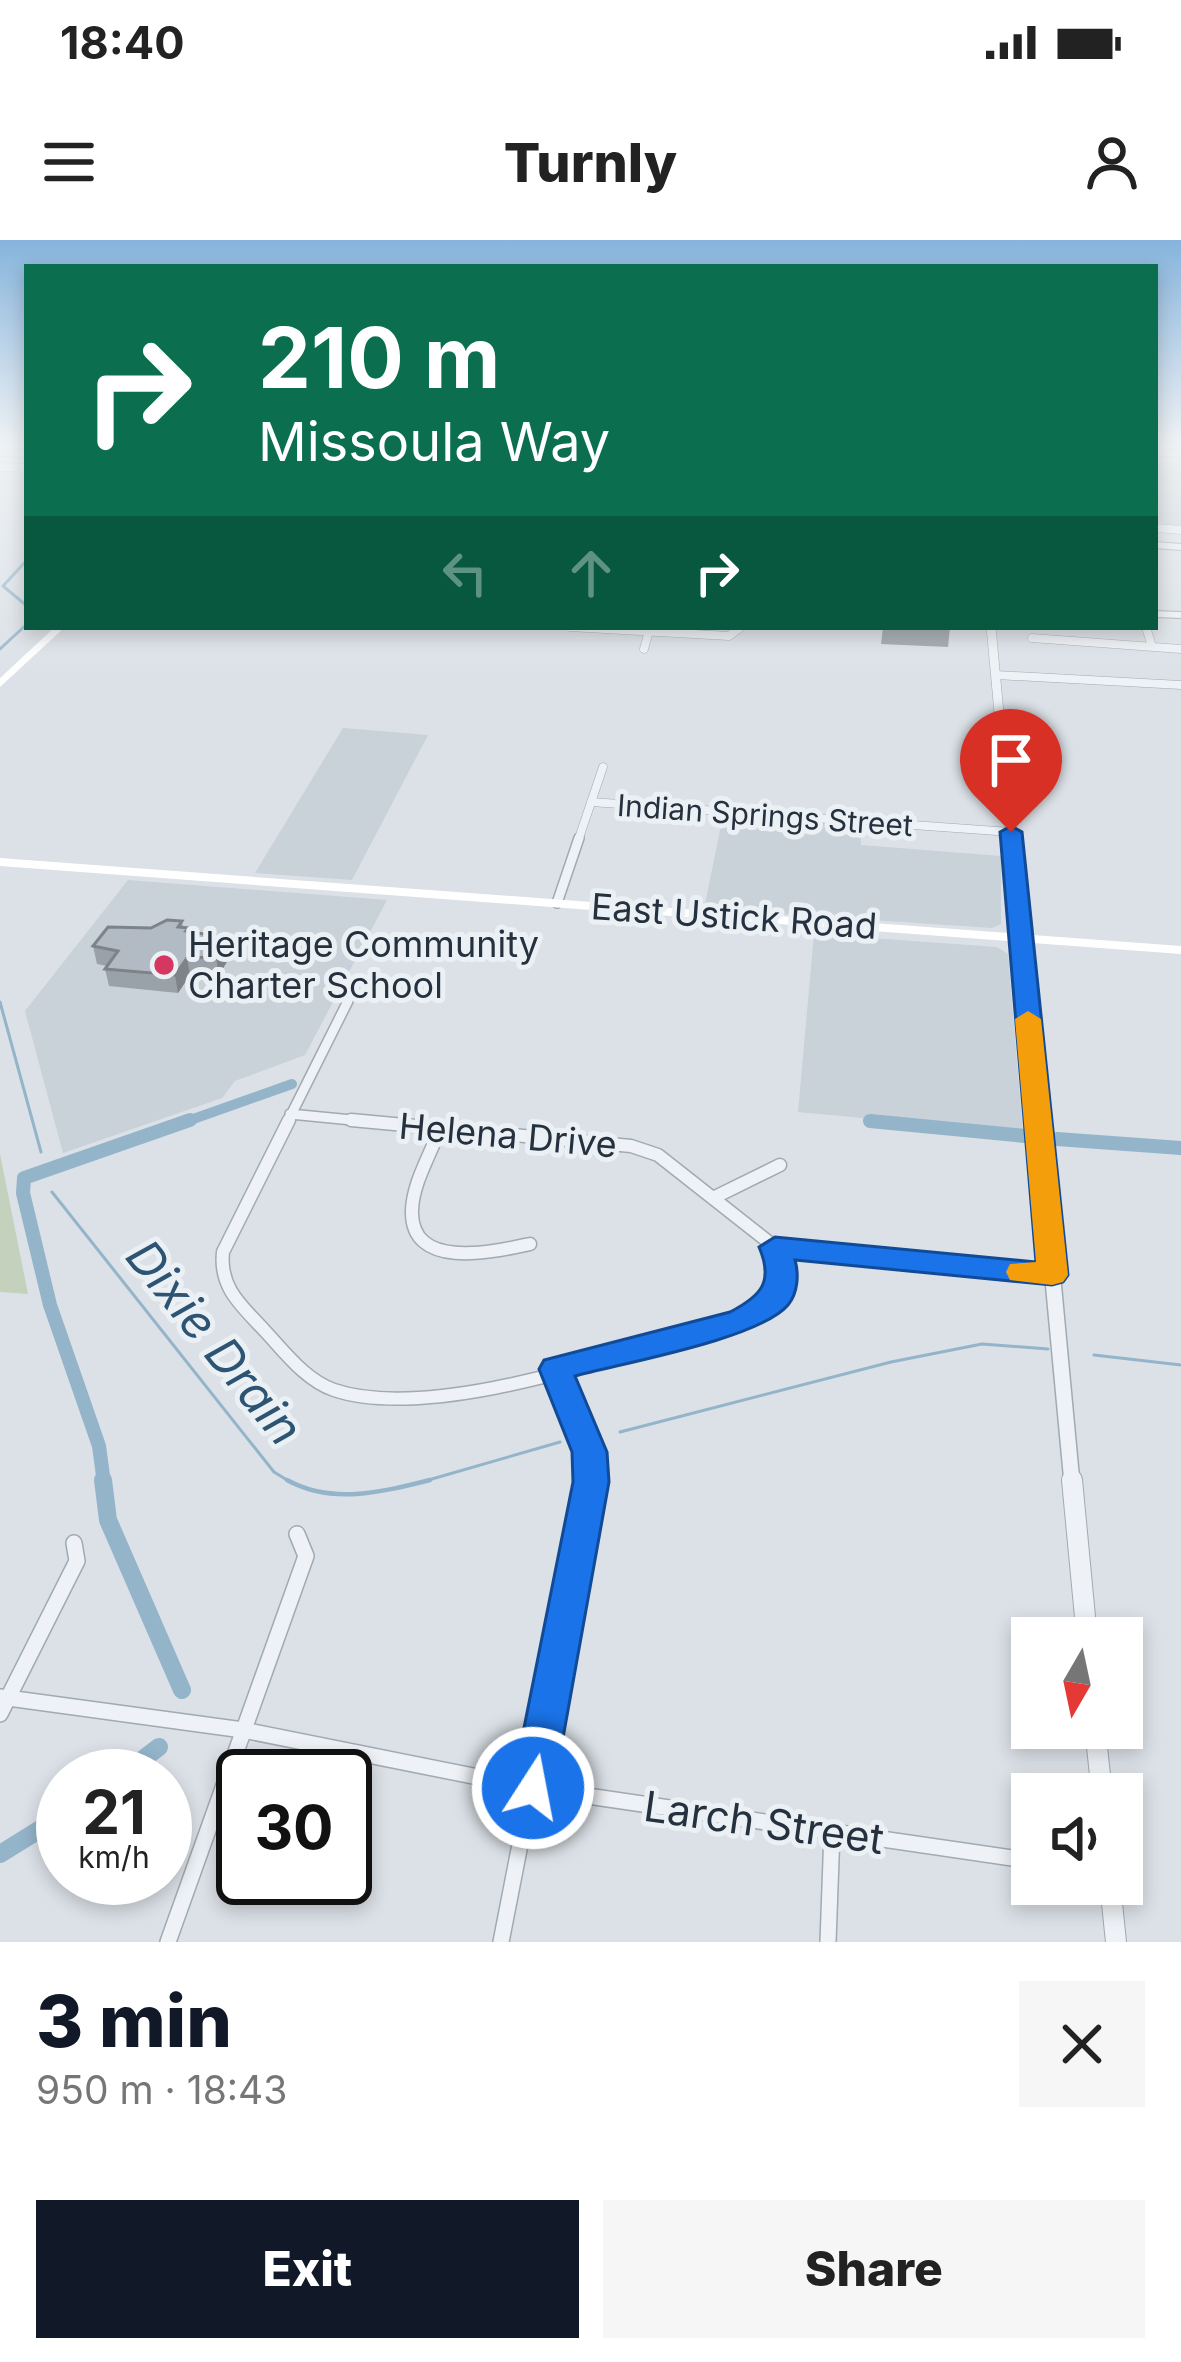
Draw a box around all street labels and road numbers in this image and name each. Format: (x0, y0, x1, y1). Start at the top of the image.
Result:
street label: Indian Springs Street (616, 787, 914, 843)
street label: East Ustick Road (590, 884, 878, 948)
street label: Helena Drive (397, 1104, 619, 1166)
street label: Larch Street (641, 1780, 887, 1864)

